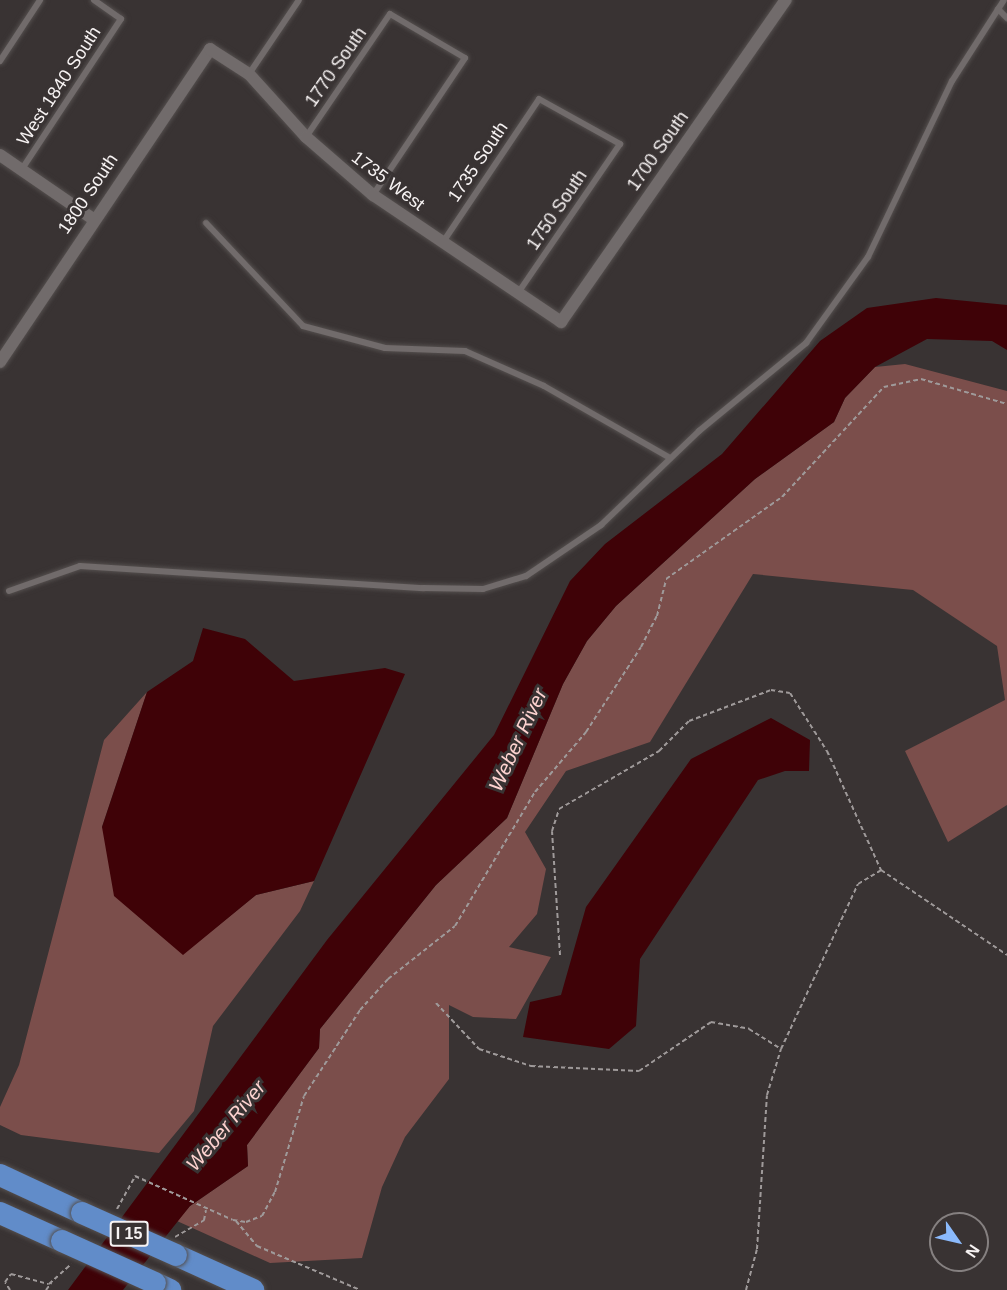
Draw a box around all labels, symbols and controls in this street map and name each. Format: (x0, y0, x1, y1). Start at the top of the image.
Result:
street label: West 1840 South (12, 22, 106, 150)
street label: 1770 South (301, 23, 371, 111)
street label: 1700 South (623, 107, 693, 195)
street label: 1735 South (443, 118, 513, 206)
street label: 1735 West (347, 147, 429, 215)
street label: 1800 South (53, 150, 123, 238)
street label: 1750 South (522, 166, 592, 254)
water label: Weber River (484, 685, 552, 795)
water label: Weber River (181, 1076, 271, 1176)
north arrow (929, 1212, 989, 1272)
road number: I 15 (110, 1221, 148, 1247)
text: N (962, 1242, 983, 1261)

